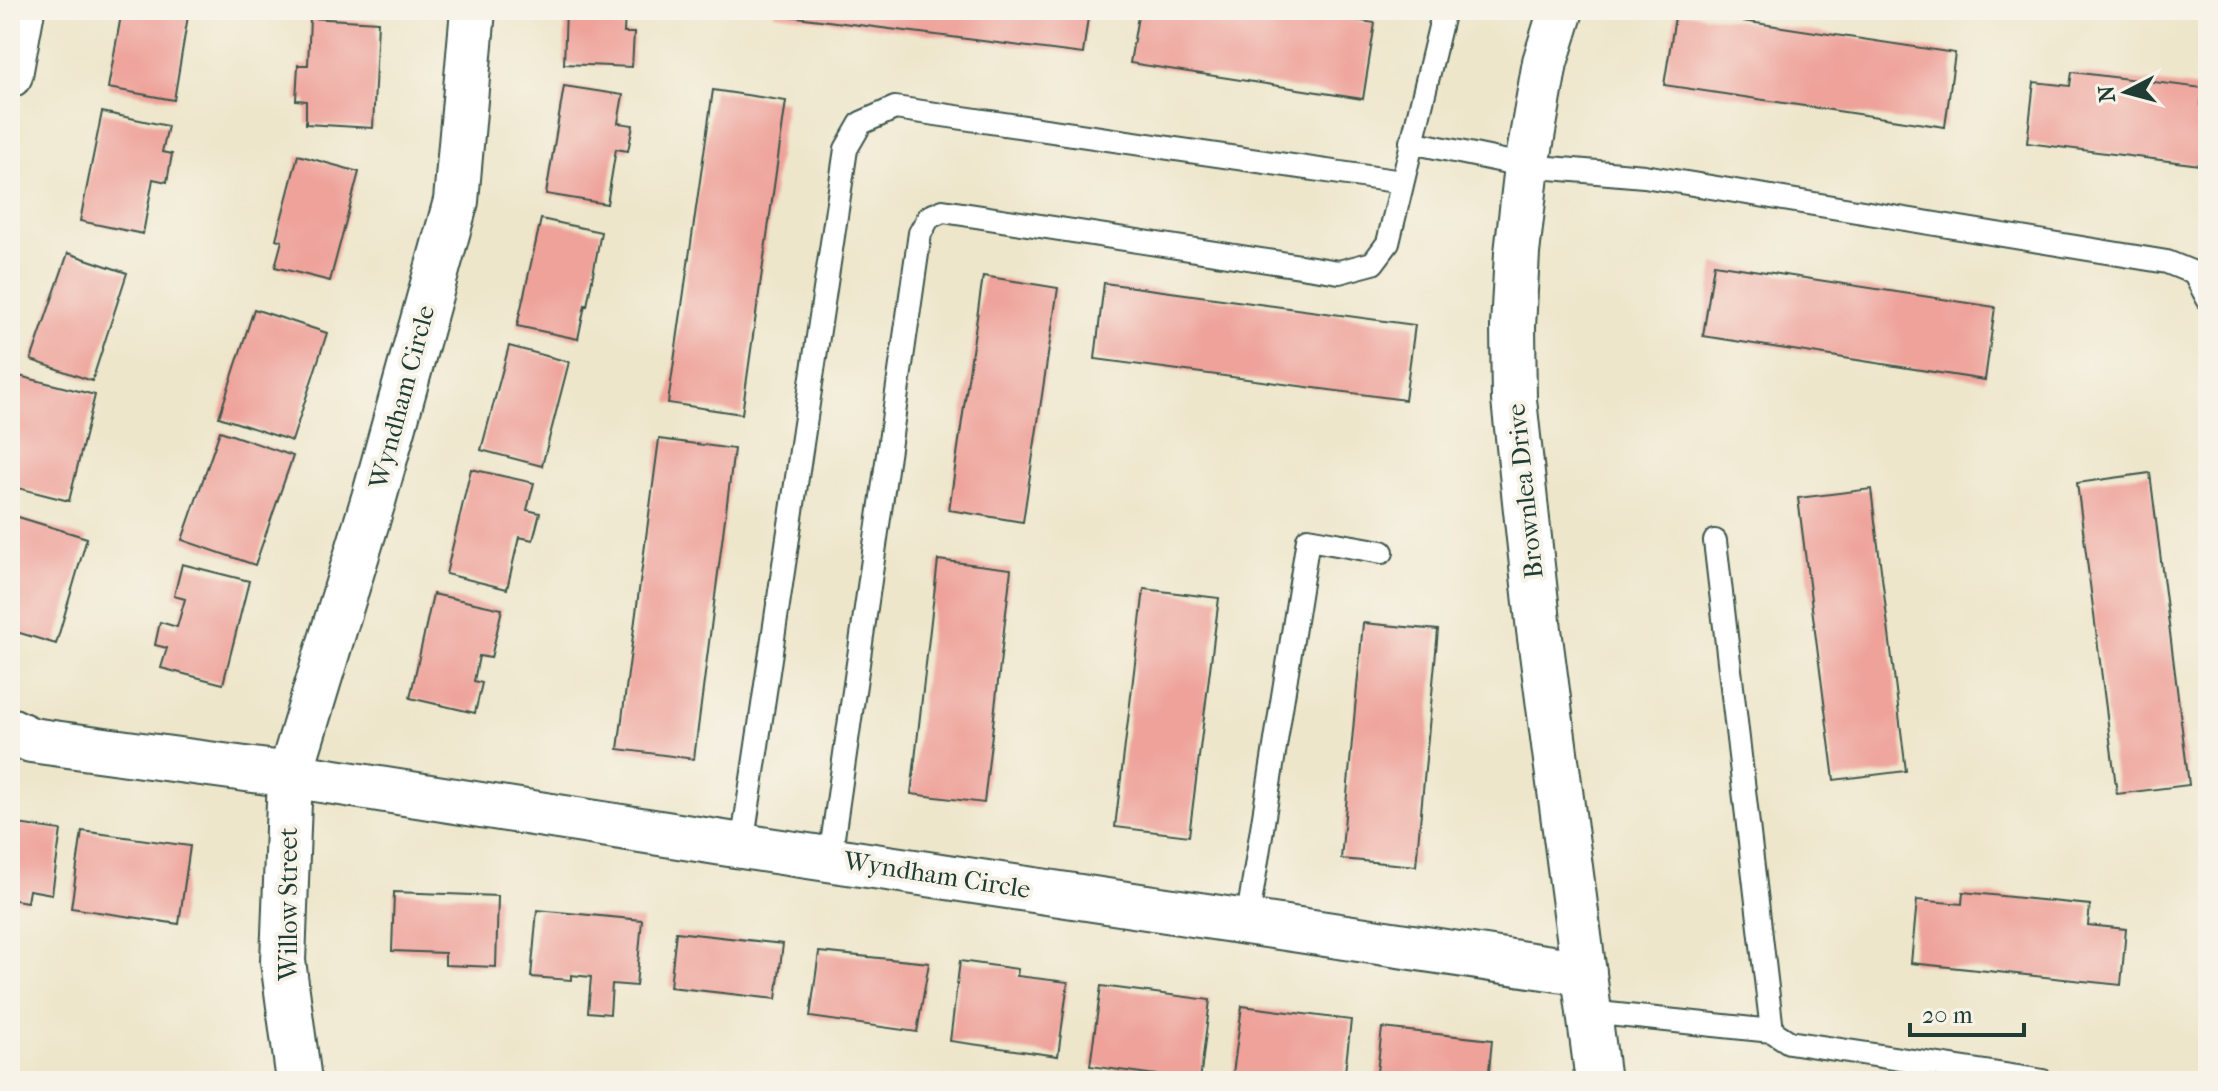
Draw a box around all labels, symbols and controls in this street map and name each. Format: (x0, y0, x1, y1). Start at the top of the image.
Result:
north arrow (2086, 52, 2166, 132)
text: N (2093, 84, 2121, 104)
street label: Wyndham Circle (362, 302, 441, 493)
street label: Brownlea Drive (1500, 402, 1550, 580)
street label: Willow Street (273, 827, 304, 982)
street label: Wyndham Circle (840, 845, 1033, 905)
scale bar (1910, 987, 2024, 1037)
text: 20 m (1922, 1001, 1973, 1029)

